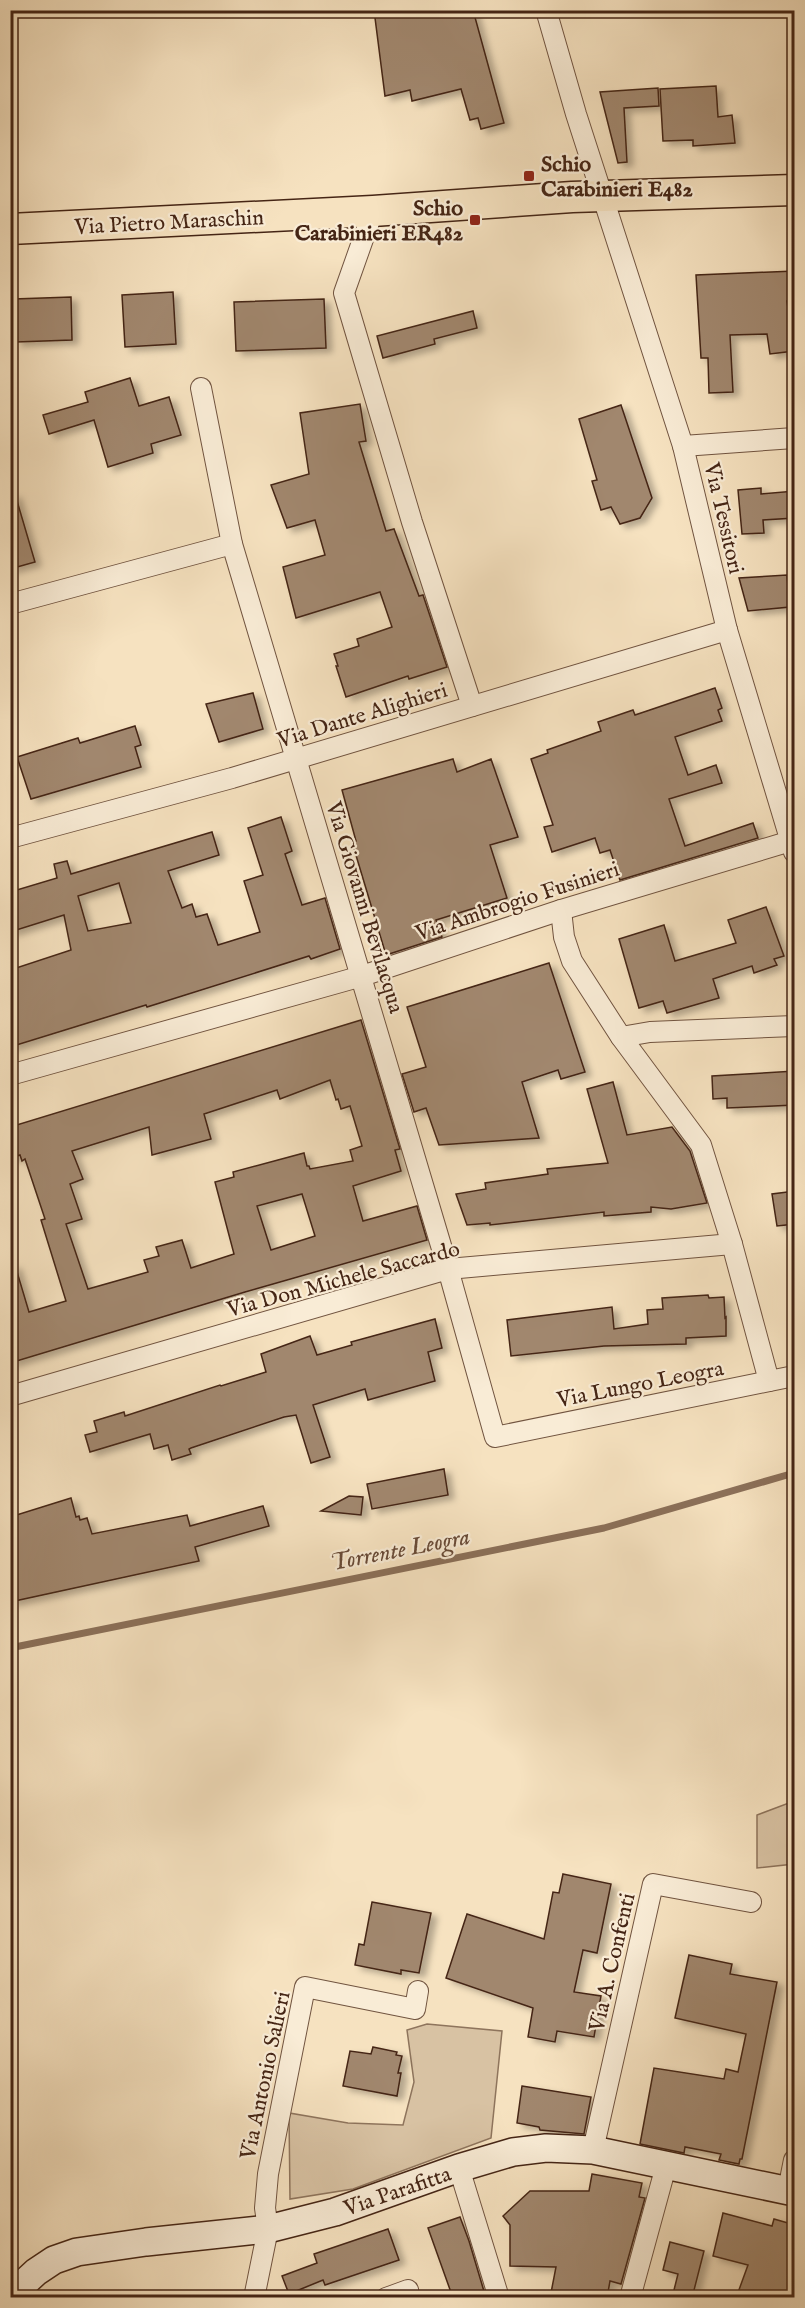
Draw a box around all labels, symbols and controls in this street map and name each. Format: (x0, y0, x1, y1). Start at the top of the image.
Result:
place label: Schio Carabinieri E482 (541, 151, 693, 204)
marker: Schio Carabinieri E482 (522, 169, 536, 183)
place label: Schio Carabinieri ER482 (295, 195, 463, 248)
street label: Via Pietro Maraschin (73, 204, 265, 242)
marker: Schio Carabinieri ER482 (468, 213, 482, 227)
street label: Via Tessitori (696, 459, 749, 577)
street label: Via Dante Alighieri (273, 677, 451, 755)
street label: Via Giovanni Bevilacqua (318, 797, 410, 1017)
street label: Via Ambrogio Fusinieri (411, 856, 623, 948)
street label: Via Don Michele Saccardo (223, 1235, 463, 1325)
street label: Via Lungo Leogra (554, 1355, 727, 1415)
water label: Torrente Leogra (328, 1522, 473, 1579)
street label: Via A. Confenti (583, 1890, 643, 2036)
street label: Via Antonio Salieri (234, 1989, 297, 2163)
street label: Via Parafitta (339, 2160, 455, 2224)

